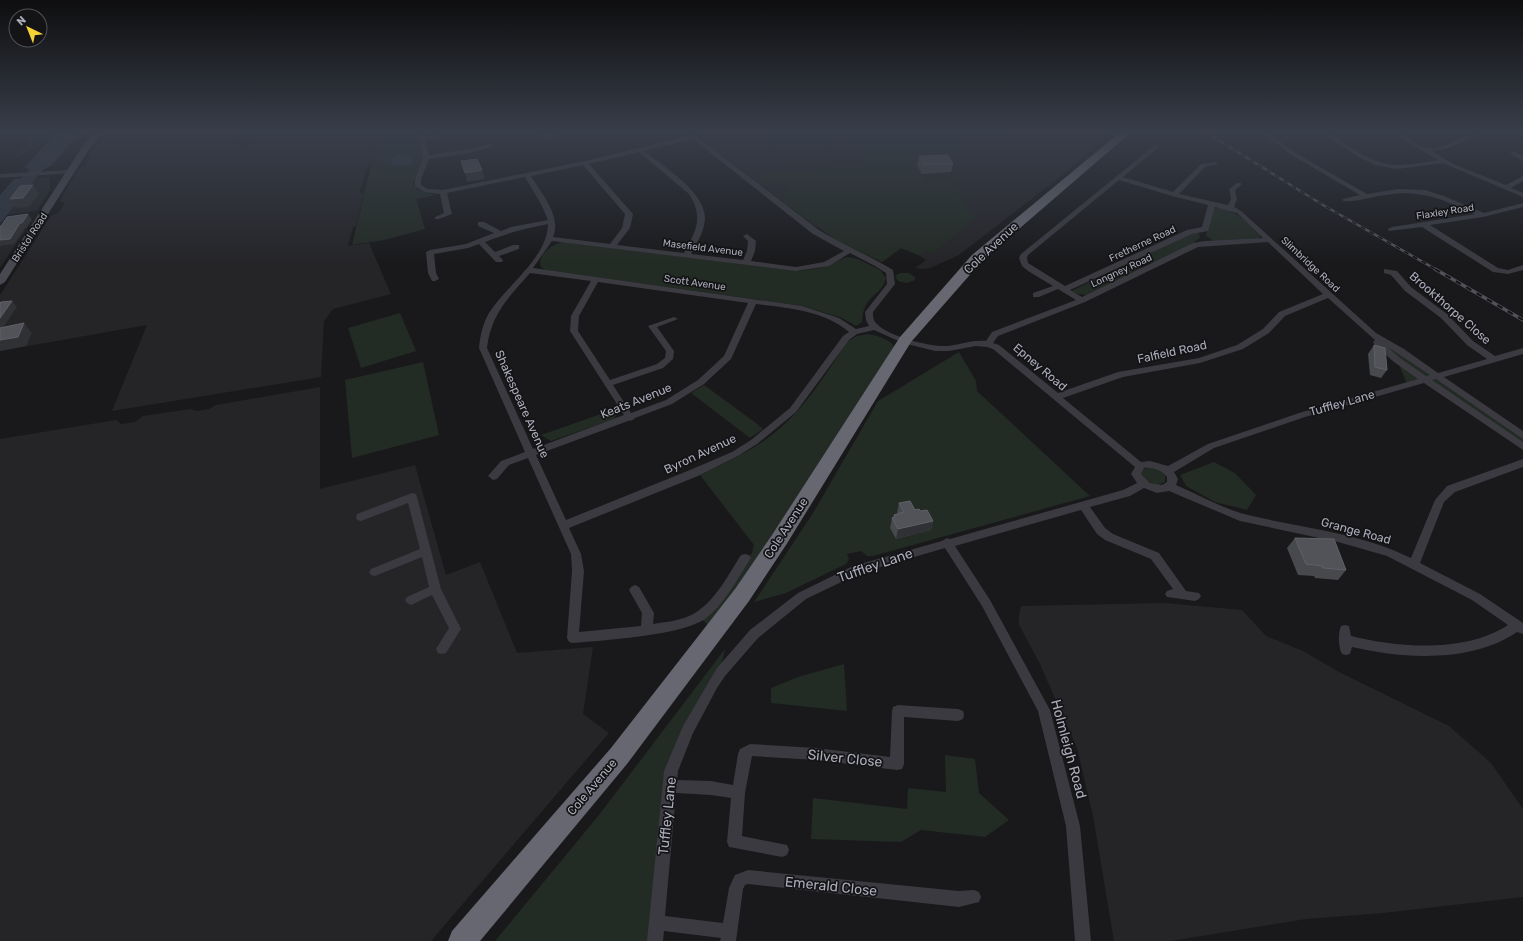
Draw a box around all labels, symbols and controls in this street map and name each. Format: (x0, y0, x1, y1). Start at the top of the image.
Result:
north arrow (8, 8, 48, 48)
text: N (14, 14, 29, 29)
street label: Flaxley Road (1415, 201, 1475, 222)
street label: Bristol Road (9, 211, 50, 264)
street label: Cole Avenue (961, 219, 1021, 277)
street label: Fretherne Road (1107, 223, 1178, 265)
street label: Slimbridge Road (1279, 234, 1342, 295)
street label: Masefield Avenue (662, 237, 744, 259)
street label: Longney Road (1089, 251, 1154, 290)
street label: Brookthorpe Close (1406, 269, 1494, 347)
street label: Scott Avenue (663, 273, 727, 293)
street label: Falfield Road (1136, 338, 1208, 366)
street label: Epney Road (1010, 340, 1070, 394)
street label: Shakespeare Avenue (492, 348, 552, 460)
street label: Keats Avenue (598, 380, 674, 422)
street label: Tuffley Lane (1308, 387, 1376, 419)
street label: Byron Avenue (662, 431, 739, 477)
street label: Cole Avenue (761, 495, 811, 561)
street label: Grange Road (1320, 515, 1392, 547)
street label: Tuffley Lane (835, 545, 915, 586)
street label: Holmleigh Road (1047, 698, 1090, 801)
street label: Silver Close (807, 746, 883, 771)
street label: Cole Avenue (564, 756, 620, 818)
street label: Tuffley Lane (655, 776, 680, 856)
street label: Emerald Close (784, 873, 878, 900)

